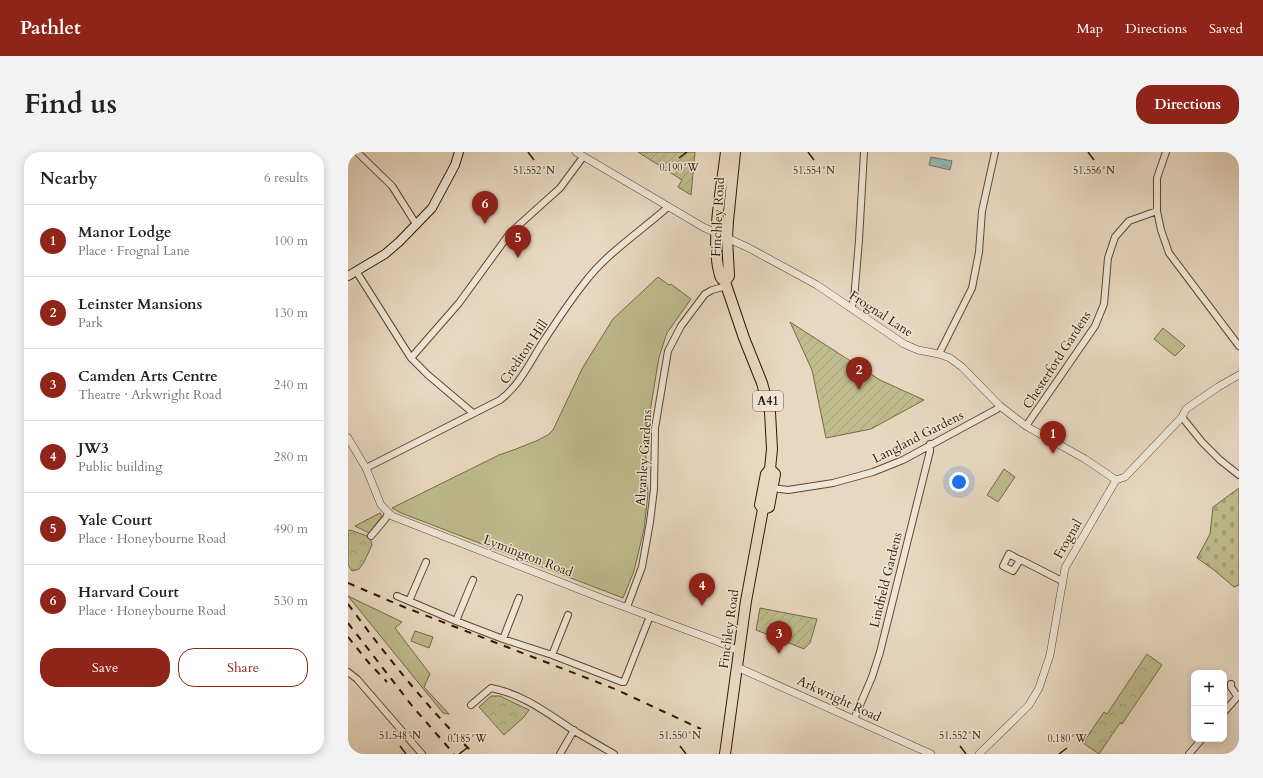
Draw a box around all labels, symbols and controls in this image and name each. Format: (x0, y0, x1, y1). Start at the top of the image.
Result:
text: Pathlet (20, 15, 81, 41)
text: Map (1077, 19, 1103, 38)
text: Directions (1125, 19, 1187, 38)
text: Saved (1209, 19, 1243, 38)
text: Find us (24, 85, 117, 123)
button: Directions (1136, 85, 1239, 124)
text: 0.190°W (659, 161, 700, 175)
text: 51.552°N (513, 164, 555, 178)
text: 51.554°N (793, 164, 835, 178)
text: 51.556°N (1073, 164, 1115, 178)
text: Nearby (40, 167, 97, 190)
text: 6 results (264, 169, 308, 187)
street label: Finchley Road (707, 177, 729, 257)
pin: 6 (472, 191, 498, 224)
text: Manor Lodge (78, 222, 172, 242)
pin: 5 (505, 225, 531, 258)
text: 1 (50, 232, 56, 250)
text: 100 m (274, 232, 308, 250)
text: Place · Frognal Lane (78, 242, 190, 260)
street label: Frognal Lane (845, 287, 917, 341)
text: Leinster Mansions (78, 294, 202, 314)
text: 2 (50, 304, 56, 322)
text: 130 m (274, 304, 308, 322)
street label: Chesterford Gardens (1019, 308, 1095, 412)
text: Park (78, 314, 103, 332)
street label: Crediton Hill (496, 316, 553, 388)
pin: 2 (846, 357, 872, 390)
text: Camden Arts Centre (78, 366, 218, 386)
text: 3 (50, 376, 56, 394)
text: 240 m (274, 376, 308, 394)
text: Theatre · Arkwright Road (78, 386, 222, 404)
road number: A41 (753, 391, 783, 411)
street label: Langland Gardens (869, 406, 967, 468)
street label: Alvanley Gardens (632, 409, 656, 507)
pin: 1 (1040, 421, 1066, 454)
text: JW3 (78, 438, 109, 458)
text: 4 (50, 448, 56, 466)
text: 280 m (274, 448, 308, 466)
text: Public building (78, 458, 163, 476)
your location (949, 472, 969, 492)
text: Yale Court (78, 510, 152, 530)
street label: Frognal (1050, 515, 1087, 562)
text: 5 (50, 520, 56, 538)
text: 490 m (274, 520, 308, 538)
text: Place · Honeybourne Road (78, 530, 226, 548)
street label: Lindfield Gardens (865, 530, 907, 630)
street label: Lymington Road (481, 531, 575, 581)
pin: 4 (689, 573, 715, 606)
text: Harvard Court (78, 582, 179, 602)
street label: Finchley Road (715, 588, 743, 670)
text: 6 (50, 592, 56, 610)
text: 530 m (274, 592, 308, 610)
text: Place · Honeybourne Road (78, 602, 226, 620)
pin: 3 (766, 621, 792, 654)
button: Save (40, 648, 170, 687)
button: Share (178, 648, 308, 687)
map controls (1191, 670, 1227, 742)
button: + (1191, 670, 1227, 706)
street label: Arkwright Road (794, 672, 884, 726)
button: − (1191, 706, 1227, 742)
text: 51.548°N (379, 729, 421, 743)
text: 51.550°N (659, 729, 701, 743)
text: 51.552°N (939, 729, 981, 743)
text: 0.185°W (447, 732, 488, 746)
text: 0.180°W (1047, 732, 1088, 746)

